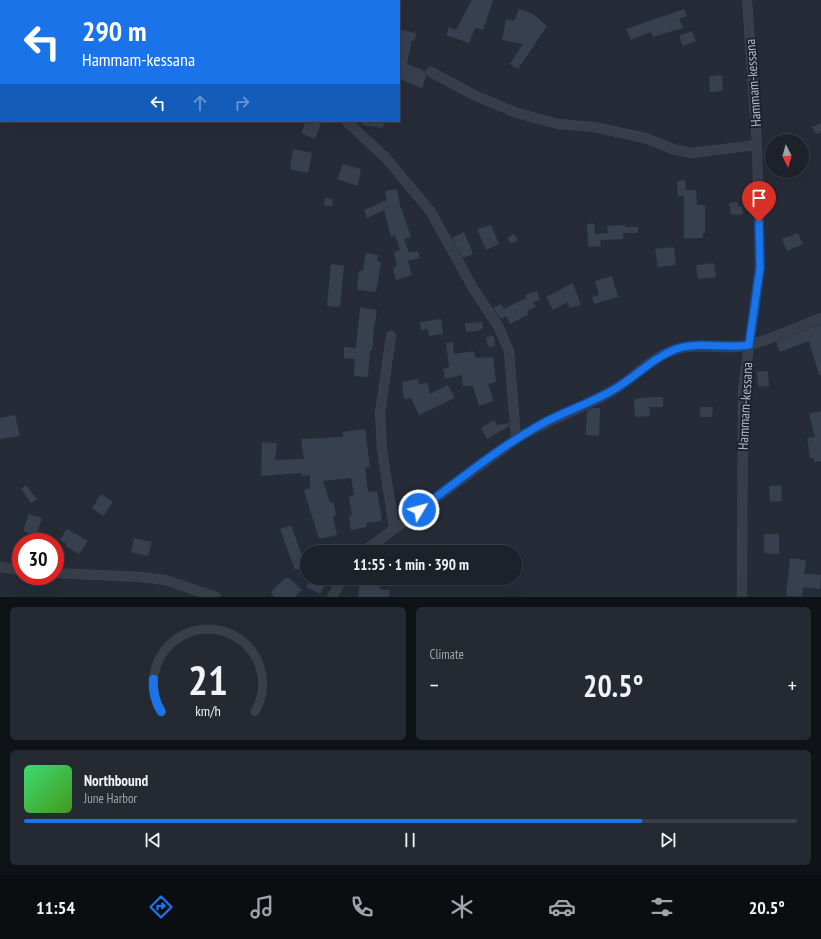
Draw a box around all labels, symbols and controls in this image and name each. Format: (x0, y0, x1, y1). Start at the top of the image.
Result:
text: 290 m (82, 12, 146, 49)
icon: left (16, 16, 68, 68)
street label: Hammam-kessana (741, 38, 765, 128)
text: Hammam-kessana (82, 48, 195, 71)
icon: left (147, 92, 169, 114)
icon: ahead (189, 92, 211, 114)
icon: right (231, 92, 253, 114)
north arrow (765, 134, 809, 178)
map controls (765, 134, 809, 178)
pin (742, 181, 776, 222)
icon: arrive (748, 187, 770, 209)
street label: Hammam-kessana (734, 362, 756, 450)
position arrow (398, 489, 440, 531)
speed limit sign: 30 (12, 533, 64, 585)
text: 11:55 · 1 min · 390 m (353, 555, 469, 574)
text: Climate (430, 646, 464, 663)
text: 21 (188, 652, 228, 705)
text: 20.5° (583, 666, 643, 705)
text: − (430, 671, 439, 699)
text: + (788, 671, 797, 699)
text: km/h (195, 700, 220, 719)
text: Northbound (84, 771, 148, 790)
text: June Harbor (84, 790, 137, 807)
icon: previous (142, 829, 164, 851)
icon: pause (399, 829, 421, 851)
icon: next (657, 829, 679, 851)
icon: directions (147, 893, 175, 921)
icon: music (248, 893, 276, 921)
icon: phone (348, 893, 376, 921)
icon: climate (448, 893, 476, 921)
icon: car (548, 893, 576, 921)
icon: filters (648, 893, 676, 921)
text: 11:54 (36, 896, 75, 919)
text: 20.5° (749, 896, 785, 919)

